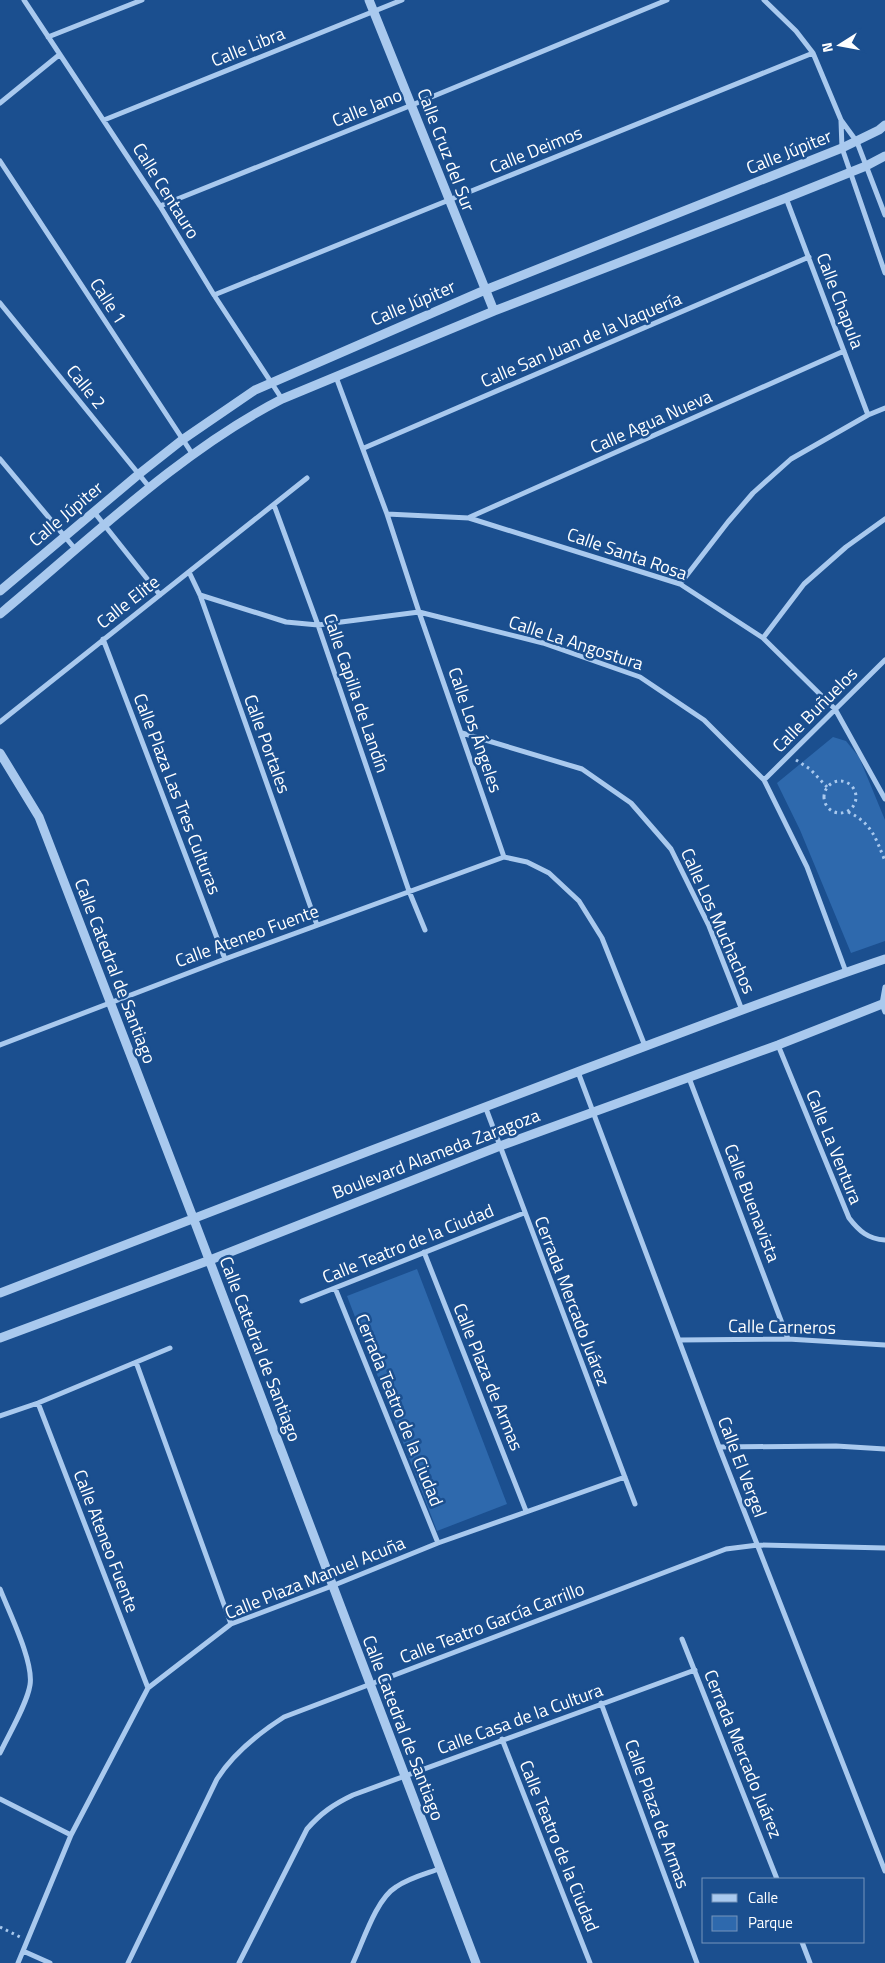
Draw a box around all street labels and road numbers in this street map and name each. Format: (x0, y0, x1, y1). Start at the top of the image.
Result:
street label: Calle Libra (207, 20, 289, 74)
street label: Calle Jano (328, 81, 406, 134)
street label: Calle Cruz del Sur (411, 84, 482, 215)
street label: Calle Deimos (485, 119, 586, 180)
street label: Calle Júpiter (742, 122, 836, 181)
street label: Calle Centauro (126, 137, 207, 244)
street label: Calle Chapula (810, 249, 871, 353)
street label: Calle 1 (83, 272, 133, 329)
street label: Calle Júpiter (366, 273, 460, 333)
street label: Calle San Juan de la Vaquería (476, 285, 685, 394)
street label: Calle 2 (60, 359, 113, 415)
street label: Calle Agua Nueva (586, 383, 716, 460)
street label: Calle Júpiter (23, 474, 109, 553)
street label: Calle Santa Rosa (563, 520, 691, 587)
street label: Calle Elite (90, 568, 165, 635)
street label: Calle La Angostura (505, 608, 647, 677)
street label: Calle Capilla de Landín (317, 610, 396, 776)
street label: Calle Buñuelos (766, 661, 863, 758)
street label: Calle Los Ángeles (441, 664, 510, 796)
street label: Calle Plaza Las Tres Culturas (127, 689, 228, 898)
street label: Calle Portales (237, 691, 298, 797)
street label: Calle Los Muchachos (674, 844, 763, 998)
street label: Calle Catedral de Santiago (68, 874, 163, 1067)
street label: Calle Ateneo Fuente (171, 897, 322, 974)
street label: Calle La Ventura (799, 1085, 870, 1208)
street label: Boulevard Alameda Zaragoza (328, 1101, 544, 1206)
street label: Calle Buenavista (717, 1140, 787, 1266)
street label: Calle Teatro de la Ciudad (318, 1197, 498, 1290)
street label: Cerrada Mercado Juárez (528, 1212, 617, 1390)
street label: Calle Catedral de Santiago (213, 1252, 308, 1445)
street label: Calle Plaza de Armas (447, 1299, 530, 1455)
street label: Cerrada Teatro de la Ciudad (348, 1309, 450, 1510)
street label: Calle Carneros (728, 1312, 836, 1341)
street label: Calle El Vergel (711, 1413, 774, 1521)
street label: Calle Ateneo Fuente (67, 1465, 146, 1616)
street label: Calle Plaza Manuel Acuña (221, 1529, 409, 1626)
street label: Calle Teatro García Carrillo (396, 1575, 588, 1670)
street label: Calle Catedral de Santiago (356, 1631, 451, 1824)
street label: Cerrada Mercado Juárez (697, 1665, 790, 1842)
street label: Calle Casa de la Cultura (433, 1676, 606, 1761)
street label: Calle Plaza de Armas (618, 1735, 697, 1892)
street label: Calle Teatro de la Ciudad (513, 1756, 606, 1936)

